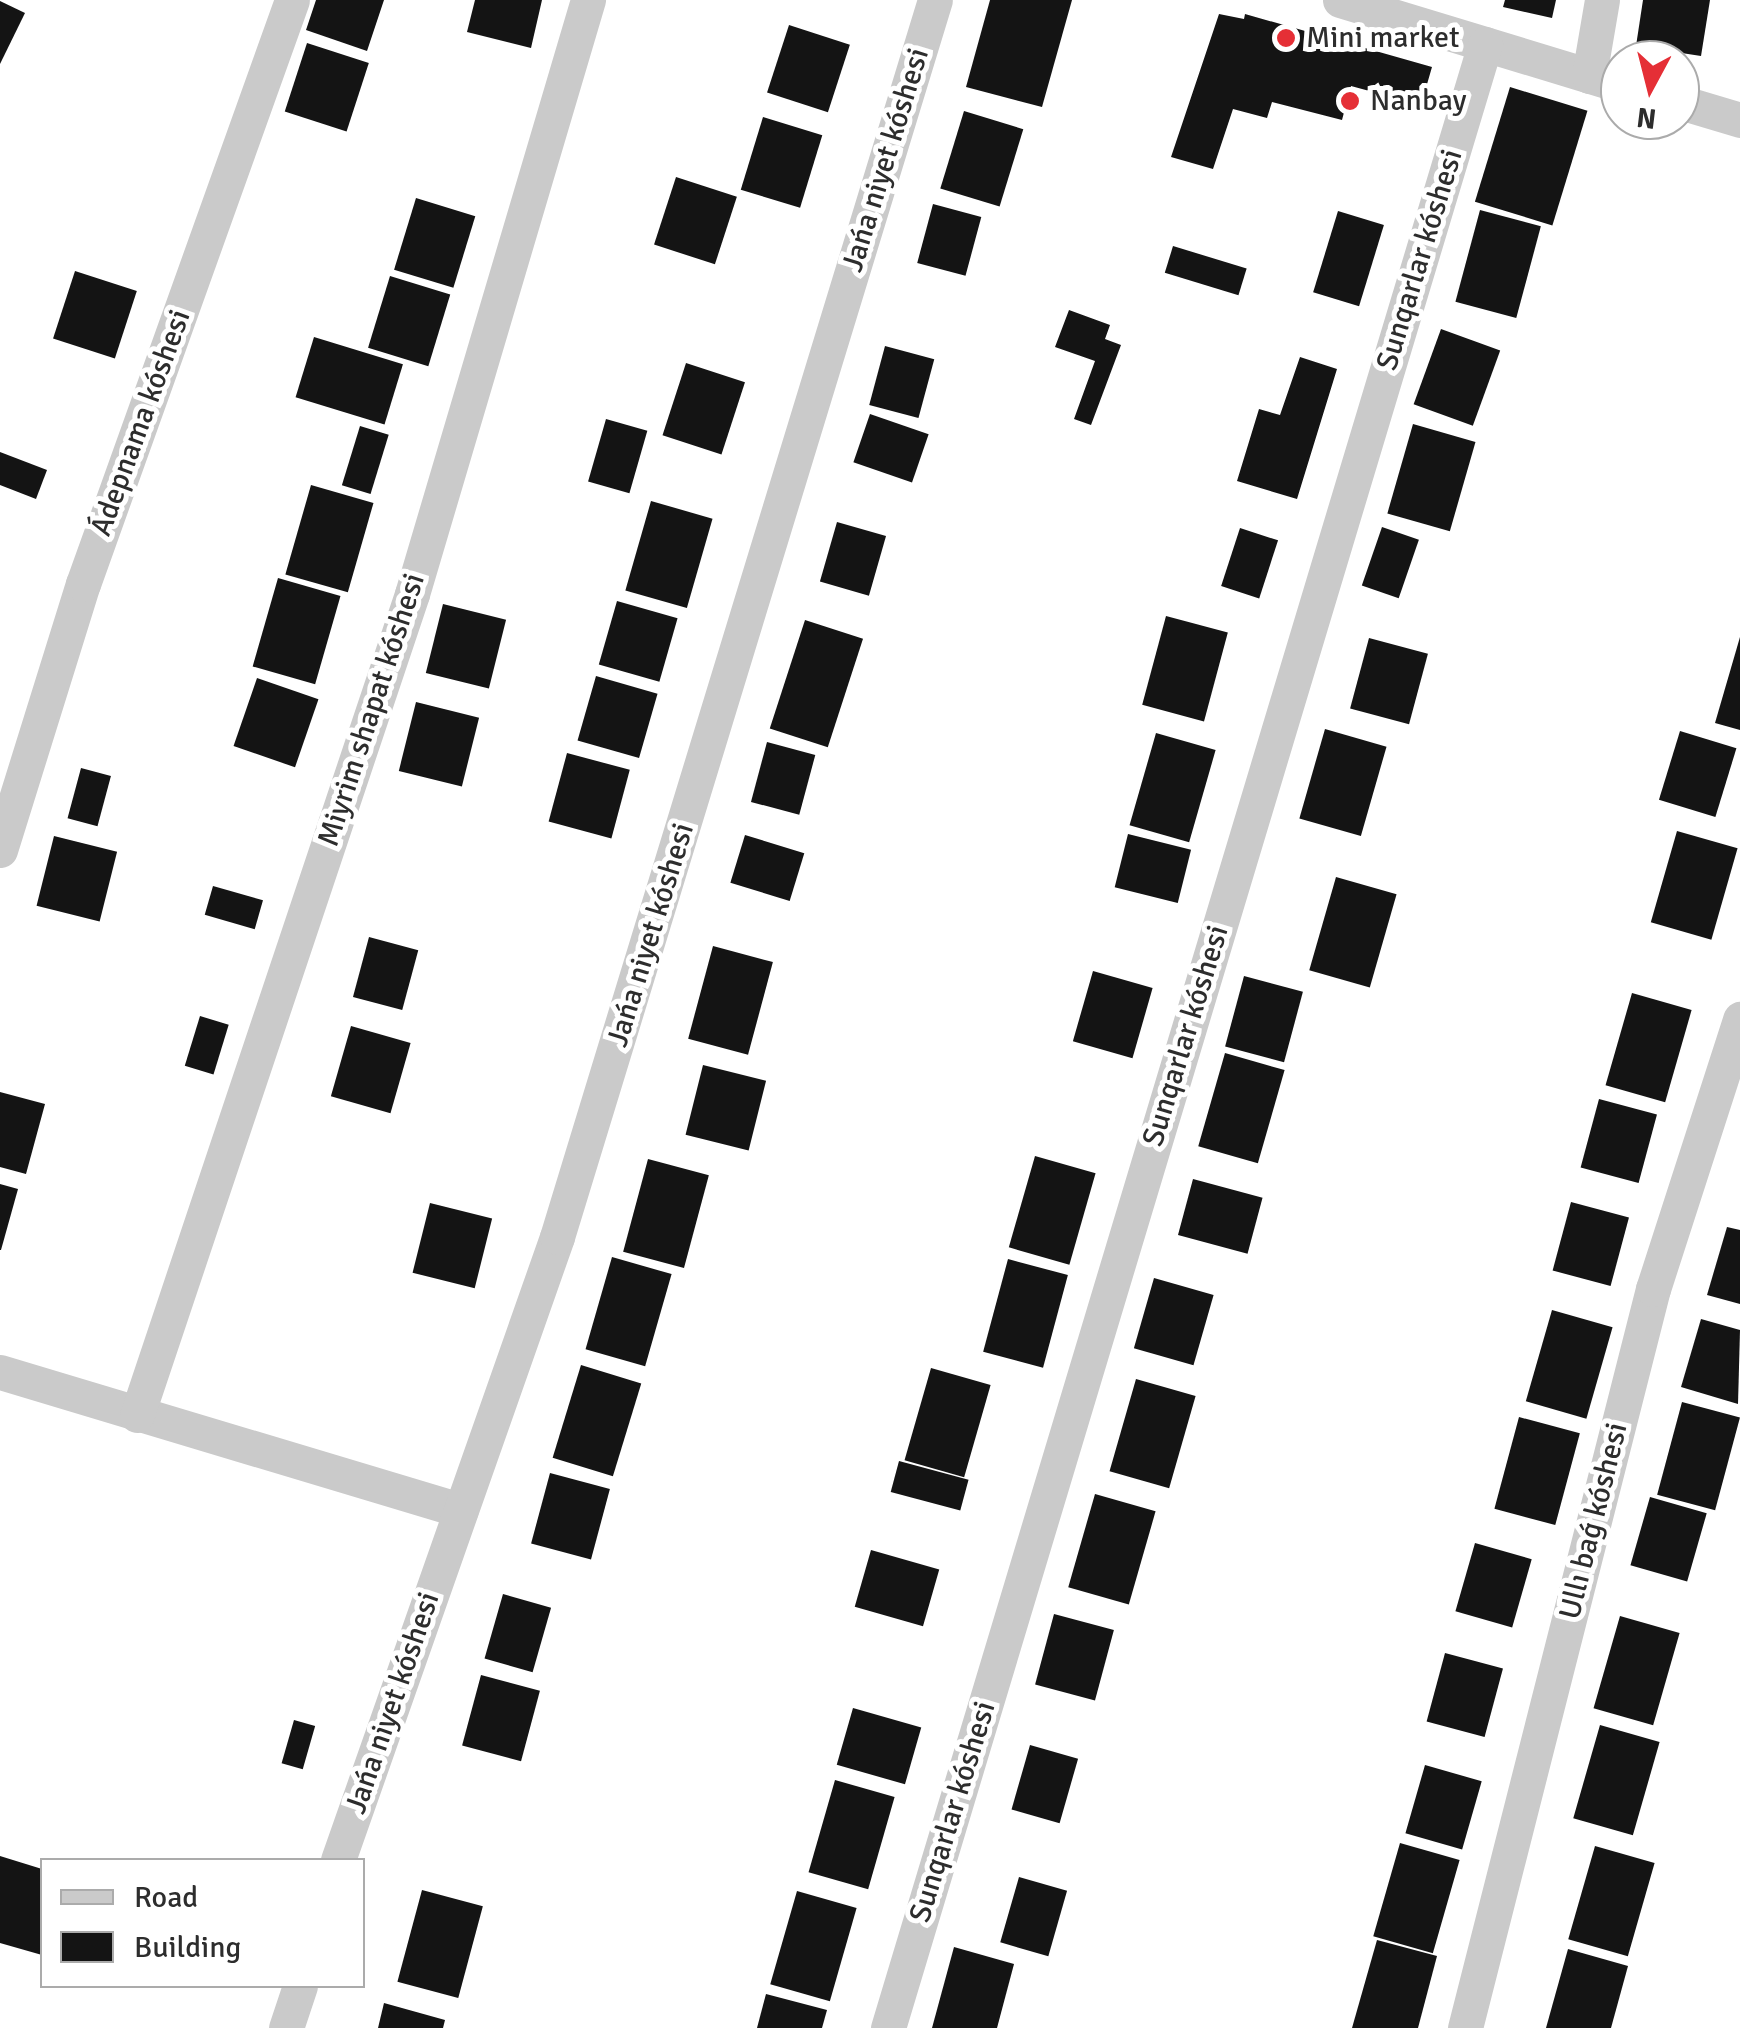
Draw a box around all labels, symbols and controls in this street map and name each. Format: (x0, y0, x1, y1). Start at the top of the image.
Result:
place label: Mini market (1306, 20, 1460, 56)
marker: Mini market (1275, 27, 1297, 49)
north arrow (1600, 40, 1700, 140)
street label: Jańa niyet kóshesi (835, 44, 937, 276)
place label: Nanbay (1370, 83, 1467, 119)
marker: Nanbay (1339, 90, 1361, 112)
text: N (1635, 100, 1658, 136)
street label: Sunqarlar kóshesi (1369, 145, 1471, 375)
street label: Ádepnama kóshesi (83, 305, 199, 541)
street label: Miyrim shapat kóshesi (311, 569, 433, 851)
street label: Jańa niyet kóshesi (600, 819, 702, 1051)
street label: Sunqarlar kóshesi (1135, 921, 1237, 1151)
street label: Ullı baǵ kóshesi (1552, 1419, 1636, 1623)
street label: Jańa niyet kóshesi (338, 1588, 448, 1818)
street label: Sunqarlar kóshesi (902, 1697, 1004, 1927)
legend (40, 1858, 365, 1988)
text: Road (134, 1879, 198, 1916)
text: Building (134, 1929, 241, 1966)

